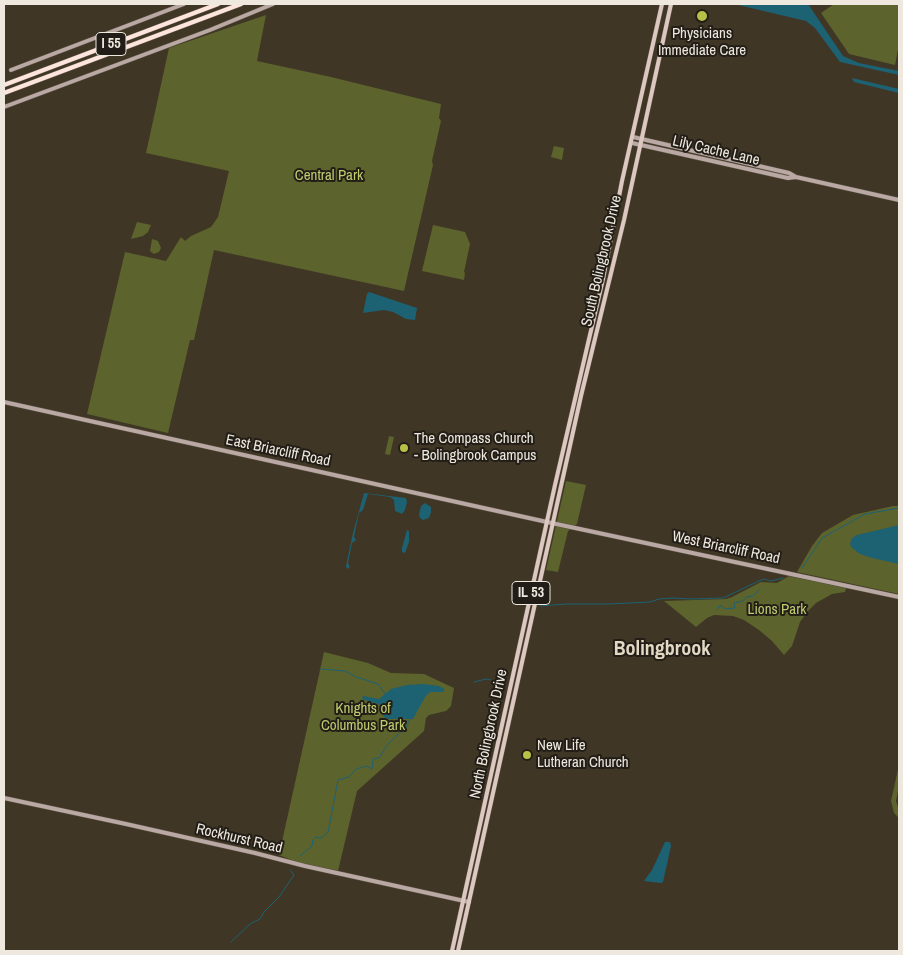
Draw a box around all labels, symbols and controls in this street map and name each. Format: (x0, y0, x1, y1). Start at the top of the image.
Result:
marker: Physicians Immediate Care (695, 9, 709, 23)
place label: Physicians Immediate Care (658, 25, 746, 60)
road number: I 55 (96, 33, 126, 56)
street label: Lily Cache Lane (671, 132, 761, 170)
park label: Central Park (295, 167, 363, 185)
street label: South Bolingbrook Drive (578, 194, 626, 328)
place label: The Compass Church - Bolingbrook Campus (414, 430, 536, 465)
street label: East Briarcliff Road (224, 431, 332, 471)
marker: The Compass Church - Bolingbrook Campus (398, 442, 410, 454)
street label: West Briarcliff Road (671, 528, 781, 568)
road number: IL 53 (512, 582, 550, 604)
park label: Lions Park (748, 601, 806, 619)
district label: Bolingbrook (614, 638, 710, 662)
street label: North Bolingbrook Drive (466, 668, 512, 800)
park label: Knights of Columbus Park (321, 700, 405, 735)
place label: New Life Lutheran Church (537, 737, 629, 772)
marker: New Life Lutheran Church (521, 749, 533, 761)
street label: Rockhurst Road (194, 820, 284, 858)

